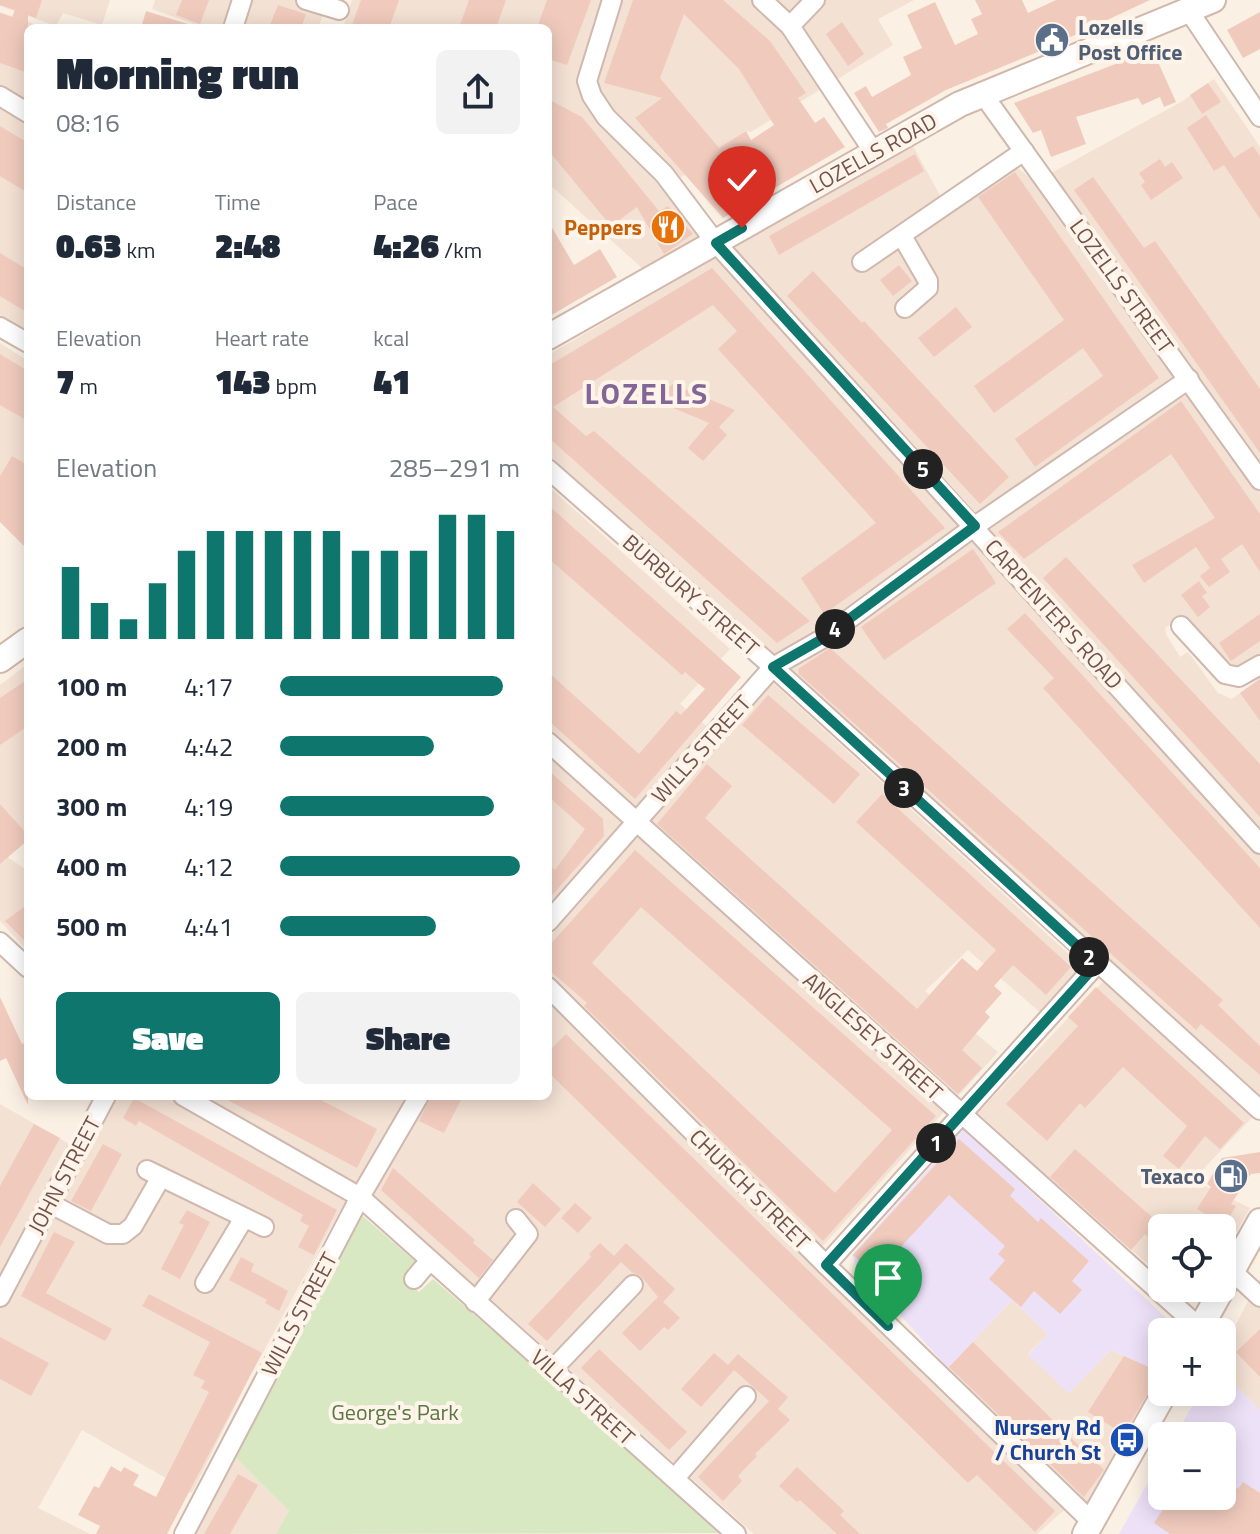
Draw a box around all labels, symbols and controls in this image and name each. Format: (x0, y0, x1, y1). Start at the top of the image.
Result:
place label: Lozells Post Office (1078, 10, 1183, 69)
public building icon: Lozells Post Office (1033, 21, 1071, 59)
text: Morning run (56, 39, 299, 106)
button: share (436, 50, 520, 134)
text: 08:16 (56, 103, 120, 142)
street label: LOZELLS ROAD (803, 104, 943, 202)
pin (708, 146, 776, 228)
icon: check (720, 158, 764, 202)
text: Distance (56, 185, 136, 219)
text: Time (215, 185, 261, 219)
text: Pace (373, 185, 418, 219)
restaurant icon: Peppers (649, 208, 687, 246)
place label: Peppers (564, 210, 642, 244)
street label: LOZELLS STREET (1061, 212, 1183, 361)
text: 0.63 (56, 219, 122, 271)
text: 2:48 (215, 219, 281, 271)
text: 4:26 (373, 219, 439, 271)
text: km (122, 233, 155, 267)
text: /km (439, 233, 482, 267)
text: Elevation (56, 321, 142, 355)
text: Heart rate (215, 321, 309, 355)
text: kcal (373, 321, 409, 355)
text: 7 (56, 355, 75, 407)
text: 143 (215, 355, 271, 407)
text: 41 (373, 355, 411, 407)
text: m (75, 369, 98, 403)
text: bpm (271, 369, 317, 403)
district label: LOZELLS (585, 370, 709, 416)
text: Elevation (56, 448, 157, 487)
text: 285–291 m (389, 448, 520, 487)
pin: 5 (903, 449, 943, 489)
text: 5 (917, 452, 929, 486)
street label: BURBURY STREET (615, 526, 767, 664)
street label: CARPENTER'S ROAD (977, 531, 1131, 697)
pin: 4 (815, 609, 855, 649)
text: 4 (829, 612, 841, 646)
text: 100 m (56, 667, 127, 706)
text: 4:17 (184, 667, 233, 706)
street label: WILLS STREET (643, 687, 759, 811)
text: 200 m (56, 727, 127, 766)
text: 4:42 (184, 727, 233, 766)
pin: 3 (884, 768, 924, 808)
text: 3 (898, 771, 910, 805)
text: 300 m (56, 787, 127, 826)
text: 4:19 (184, 787, 233, 826)
text: 400 m (56, 847, 127, 886)
text: 4:12 (184, 847, 233, 886)
text: 500 m (56, 907, 127, 946)
text: 4:41 (184, 907, 233, 946)
pin: 2 (1069, 937, 1109, 977)
text: 2 (1083, 940, 1095, 974)
street label: ANGLESEY STREET (796, 964, 951, 1108)
button: Save (56, 992, 280, 1084)
button: Share (296, 992, 520, 1084)
street label: JOHN STREET (19, 1110, 109, 1240)
street label: CHURCH STREET (682, 1121, 819, 1258)
pin: 1 (916, 1123, 956, 1163)
text: 1 (930, 1126, 942, 1160)
fuel station icon: Texaco (1212, 1157, 1250, 1195)
place label: Texaco (1141, 1159, 1205, 1193)
map controls (1148, 1214, 1236, 1510)
button: locate (1148, 1214, 1236, 1302)
pin (854, 1244, 922, 1326)
street label: WILLS STREET (252, 1246, 346, 1382)
icon: arrive (866, 1256, 910, 1300)
button: + (1148, 1318, 1236, 1406)
street label: VILLA STREET (523, 1341, 643, 1453)
park label: George's Park (331, 1395, 459, 1429)
place label: Nursery Rd / Church St (994, 1410, 1101, 1469)
bus stop icon: Nursery Rd / Church St (1108, 1421, 1146, 1459)
button: − (1148, 1422, 1236, 1510)

